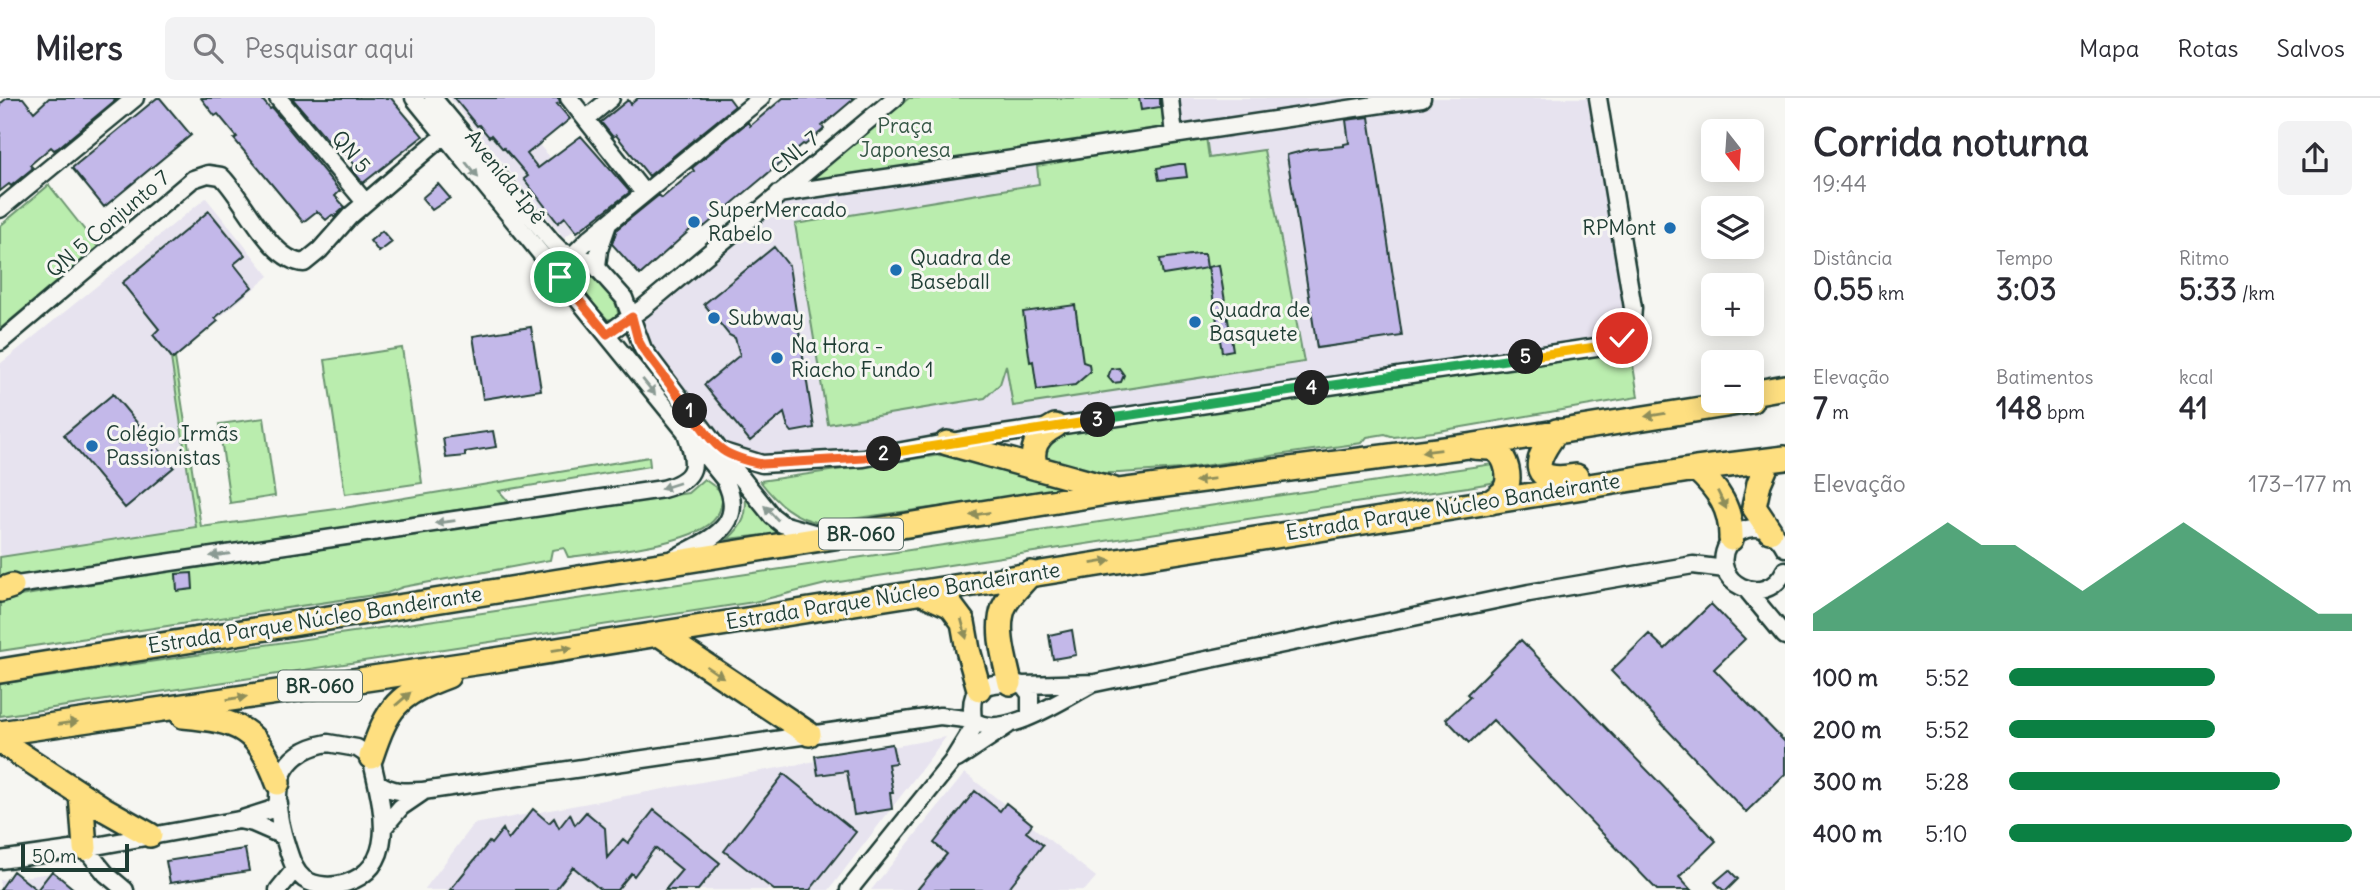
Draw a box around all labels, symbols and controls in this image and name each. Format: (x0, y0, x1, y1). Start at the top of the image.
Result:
search box (165, 17, 655, 80)
text: Milers (35, 27, 123, 69)
icon: search (189, 29, 227, 67)
text: Pesquisar aqui (245, 32, 414, 65)
text: Mapa (2079, 33, 2139, 63)
text: Rotas (2177, 33, 2239, 63)
text: Salvos (2277, 33, 2345, 63)
park label: Praça Japonesa (859, 112, 951, 163)
north arrow (1701, 119, 1764, 182)
map controls (1701, 119, 1764, 413)
text: Corrida noturna (1813, 119, 2089, 166)
button: share (2278, 121, 2352, 195)
street label: Avenida Ipê (459, 124, 552, 229)
street label: QN 5 (326, 125, 377, 179)
street label: CNL 7 (765, 125, 825, 180)
one-way arrow (464, 161, 479, 178)
street label: QN 5 Conjunto 7 (40, 164, 175, 283)
text: 19:44 (1813, 169, 1867, 198)
place label: SuperMercado Rabelo (708, 196, 847, 247)
button: layers (1701, 196, 1764, 259)
marker: SuperMercado Rabelo (686, 214, 702, 230)
place label: RPMont (1582, 214, 1656, 241)
marker: RPMont (1662, 220, 1678, 236)
place label: Quadra de Baseball (910, 244, 1011, 295)
text: Distância (1813, 246, 1892, 270)
text: Tempo (1996, 246, 2053, 270)
text: Ritmo (2179, 246, 2229, 270)
pin (530, 247, 590, 307)
icon: arrive (541, 258, 579, 296)
marker: Quadra de Baseball (888, 262, 904, 278)
text: 0.55 (1813, 270, 1873, 308)
text: 3:03 (1996, 270, 2057, 308)
text: 5:33 (2179, 270, 2237, 308)
button: + (1701, 273, 1764, 336)
text: km (1873, 281, 1904, 305)
text: /km (2237, 281, 2275, 305)
place label: Quadra de Basquete (1209, 296, 1310, 347)
place label: Subway (728, 304, 804, 331)
pin (1592, 308, 1652, 368)
marker: Subway (706, 310, 722, 326)
marker: Quadra de Basquete (1187, 314, 1203, 330)
icon: check (1603, 319, 1641, 357)
place label: Na Hora - Riacho Fundo 1 (791, 332, 934, 383)
pin: 5 (1508, 340, 1544, 374)
text: 5 (1520, 344, 1531, 368)
marker: Na Hora - Riacho Fundo 1 (769, 350, 785, 366)
button: − (1701, 350, 1764, 413)
text: Elevação (1813, 365, 1890, 389)
text: Batimentos (1996, 365, 2093, 389)
text: kcal (2179, 365, 2213, 389)
pin: 4 (1294, 370, 1330, 406)
text: 4 (1306, 375, 1317, 399)
one-way arrow (642, 378, 656, 396)
text: 7 (1813, 389, 1828, 427)
text: 148 (1996, 389, 2043, 427)
text: 41 (2179, 389, 2208, 427)
pin: 1 (672, 394, 708, 428)
text: 1 (686, 398, 693, 422)
text: m (1828, 400, 1849, 424)
text: bpm (2043, 400, 2085, 424)
pin: 3 (1080, 402, 1116, 438)
text: 3 (1092, 407, 1103, 431)
one-way arrow (1644, 410, 1666, 421)
place label: Colégio Irmãs Passionistas (106, 420, 238, 471)
pin: 2 (866, 436, 902, 472)
marker: Colégio Irmãs Passionistas (84, 438, 100, 454)
text: 2 (878, 441, 889, 465)
one-way arrow (1419, 445, 1441, 456)
street label: Estrada Parque Núcleo Bandeirante (1284, 467, 1622, 546)
text: Elevação (1813, 469, 1906, 498)
text: 173–177 m (2248, 469, 2352, 498)
one-way arrow (1194, 474, 1216, 485)
one-way arrow (659, 482, 680, 492)
one-way arrow (1716, 490, 1727, 510)
one-way arrow (764, 505, 780, 522)
one-way arrow (969, 509, 991, 520)
one-way arrow (434, 516, 456, 527)
road number: BR-060 (819, 518, 903, 550)
one-way arrow (209, 550, 231, 561)
street label: Estrada Parque Núcleo Bandeirante (724, 556, 1062, 635)
one-way arrow (1090, 556, 1112, 567)
street label: Estrada Parque Núcleo Bandeirante (146, 580, 484, 659)
one-way arrow (959, 619, 970, 641)
one-way arrow (551, 643, 573, 654)
text: 100 m (1813, 663, 1878, 692)
text: 5:52 (1925, 663, 1969, 692)
one-way arrow (705, 666, 725, 679)
road number: BR-060 (278, 670, 362, 702)
one-way arrow (395, 692, 412, 707)
one-way arrow (226, 693, 248, 704)
text: 200 m (1813, 715, 1882, 744)
text: 5:52 (1925, 715, 1969, 744)
one-way arrow (57, 717, 79, 728)
text: 300 m (1813, 767, 1882, 796)
text: 5:28 (1925, 767, 1969, 796)
text: 400 m (1813, 819, 1882, 848)
text: 5:10 (1925, 819, 1968, 848)
scale bar (21, 841, 130, 873)
text: 50 m (32, 844, 77, 868)

